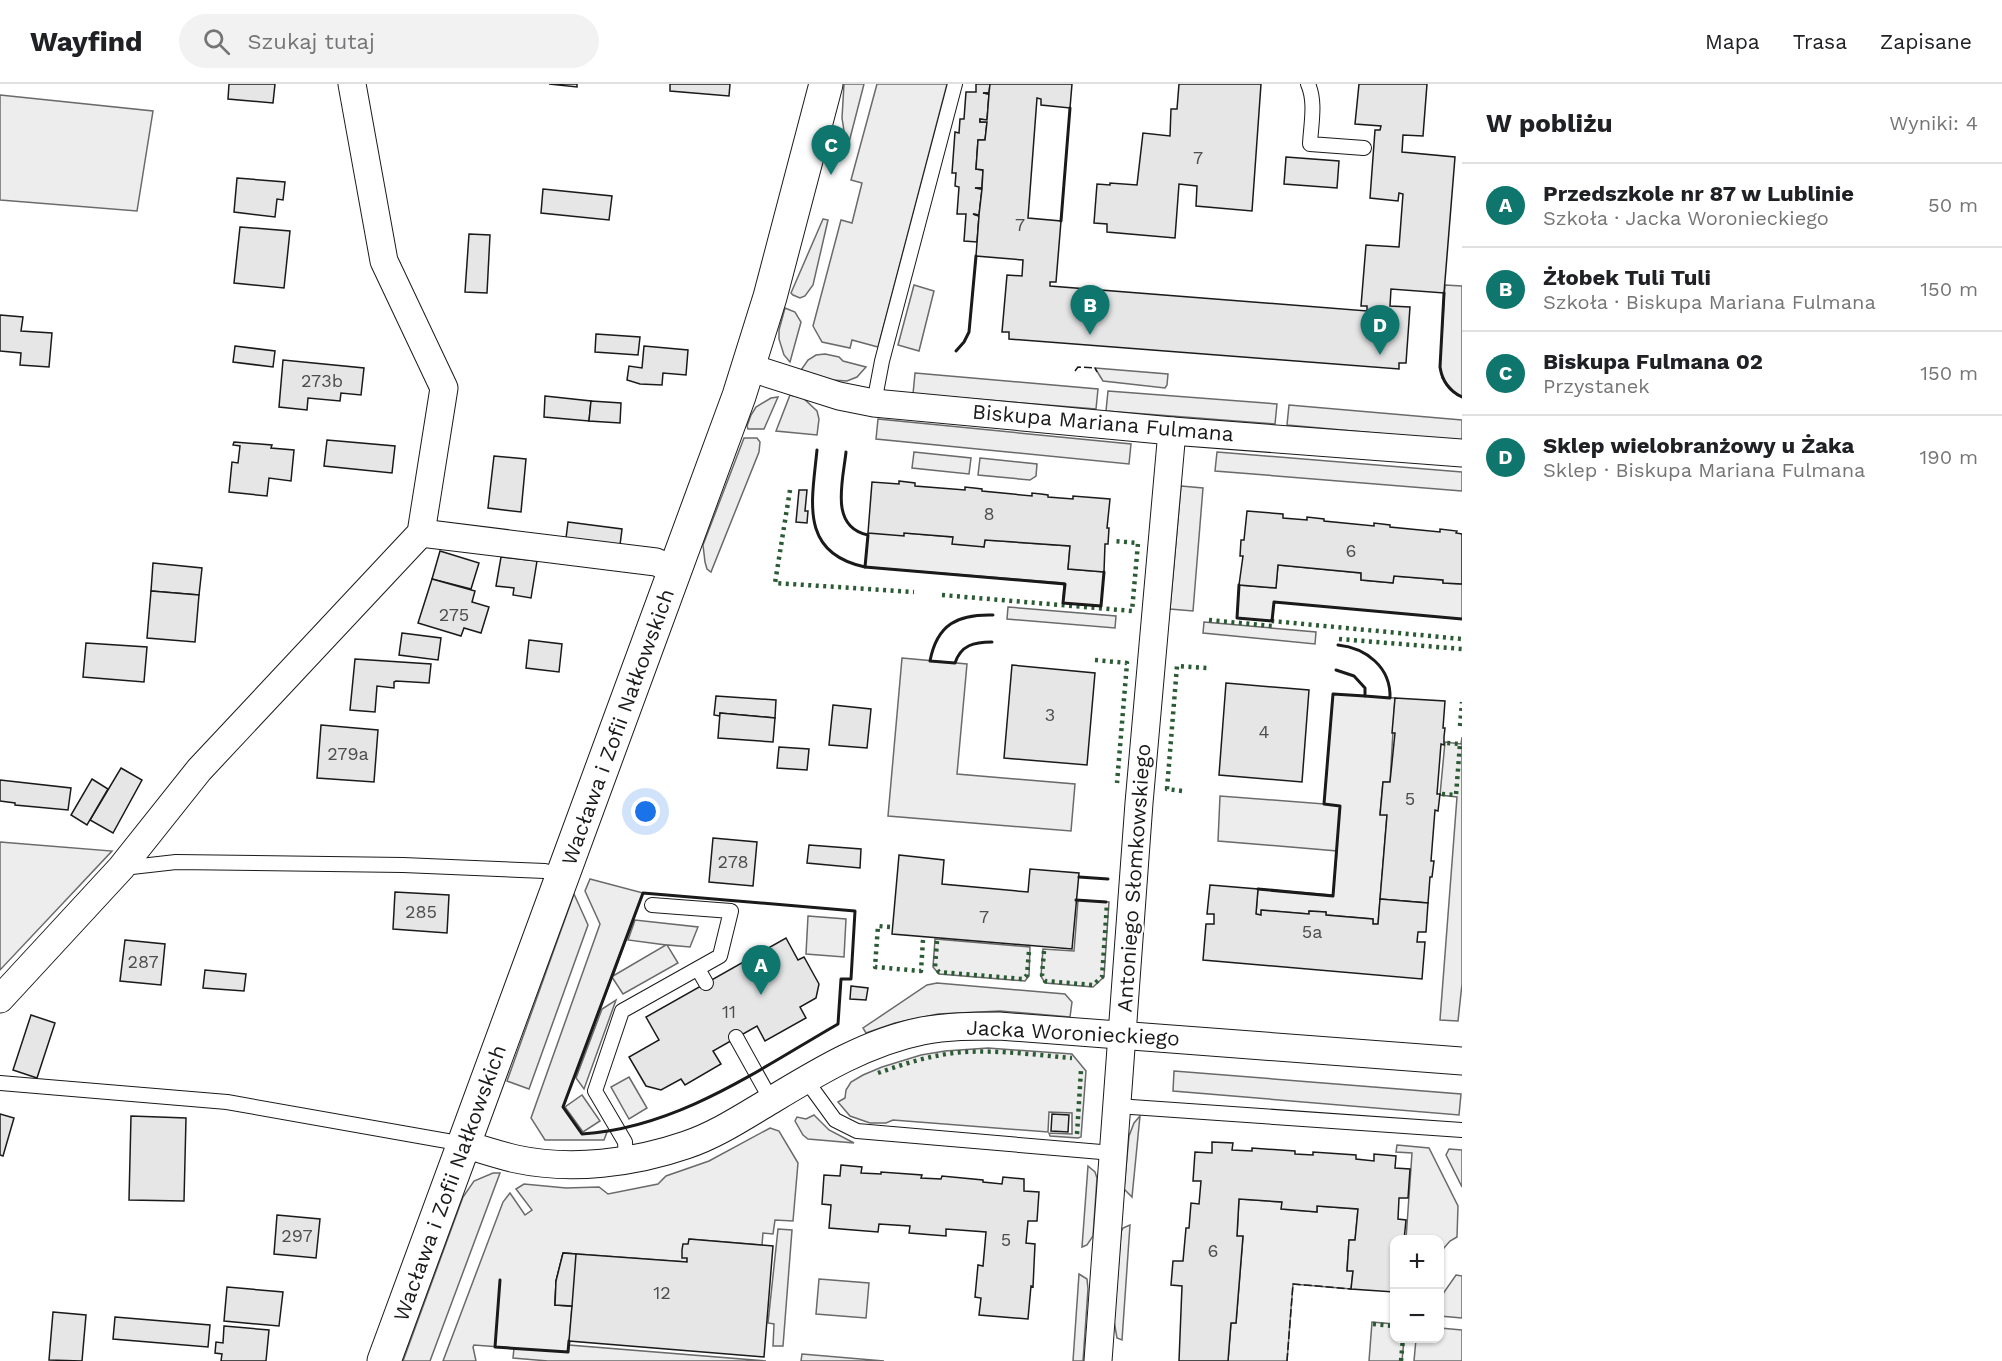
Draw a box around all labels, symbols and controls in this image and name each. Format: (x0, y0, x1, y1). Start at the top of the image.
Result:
search box (179, 14, 599, 68)
text: Wayfind (30, 25, 143, 58)
icon: search (200, 25, 233, 58)
text: Szukaj tutaj (248, 29, 375, 54)
text: Mapa (1705, 29, 1760, 54)
text: Trasa (1793, 29, 1847, 54)
text: Zapisane (1880, 29, 1972, 54)
text: W pobliżu (1486, 108, 1613, 138)
text: Wyniki: 4 (1889, 111, 1978, 135)
pin: C (812, 126, 850, 175)
house number: 7 (1193, 147, 1203, 168)
text: Przedszkole nr 87 w Lublinie (1543, 181, 1854, 206)
text: A (1499, 193, 1512, 217)
text: 50 m (1928, 193, 1978, 217)
text: Szkoła · Jacka Woronieckiego (1543, 206, 1829, 230)
house number: 7 (1015, 214, 1025, 235)
text: Żłobek Tuli Tuli (1543, 265, 1711, 290)
text: B (1499, 277, 1512, 301)
text: 150 m (1920, 277, 1978, 301)
pin: B (1070, 286, 1110, 335)
text: Szkoła · Biskupa Mariana Fulmana (1543, 290, 1876, 314)
pin: D (1360, 306, 1400, 355)
text: Biskupa Fulmana 02 (1543, 349, 1763, 374)
text: C (1499, 361, 1512, 385)
text: 150 m (1920, 361, 1978, 385)
house number: 273b (301, 370, 343, 391)
text: Przystanek (1543, 374, 1650, 398)
street label: Biskupa Mariana Fulmana (971, 399, 1235, 446)
text: Sklep wielobranżowy u Żaka (1543, 433, 1854, 458)
text: D (1498, 445, 1513, 469)
text: 190 m (1920, 445, 1978, 469)
text: Sklep · Biskupa Mariana Fulmana (1543, 458, 1865, 482)
house number: 8 (983, 503, 995, 524)
house number: 6 (1346, 540, 1356, 561)
street label: Wacława i Zofii Nałkowskich (556, 585, 679, 868)
house number: 275 (439, 604, 469, 625)
house number: 3 (1045, 704, 1055, 725)
house number: 4 (1259, 721, 1270, 742)
house number: 279a (327, 743, 369, 764)
street label: Antoniego Słomkowskiego (1112, 743, 1155, 1013)
house number: 5 (1405, 788, 1415, 809)
your location (631, 797, 660, 826)
house number: 278 (718, 851, 748, 872)
house number: 285 (405, 901, 437, 922)
house number: 7 (979, 906, 989, 927)
house number: 5a (1302, 921, 1322, 942)
pin: A (742, 946, 780, 995)
house number: 287 (128, 951, 158, 972)
house number: 11 (722, 1001, 736, 1022)
street label: Jacka Woronieckiego (966, 1014, 1180, 1051)
street label: Wacława i Zofii Nałkowskich (388, 1041, 511, 1324)
house number: 297 (281, 1225, 313, 1246)
house number: 5 (1001, 1229, 1011, 1250)
map controls (1390, 1235, 1444, 1343)
button: + (1390, 1235, 1444, 1289)
house number: 6 (1208, 1240, 1218, 1261)
house number: 12 (653, 1282, 671, 1303)
button: − (1390, 1289, 1444, 1343)

